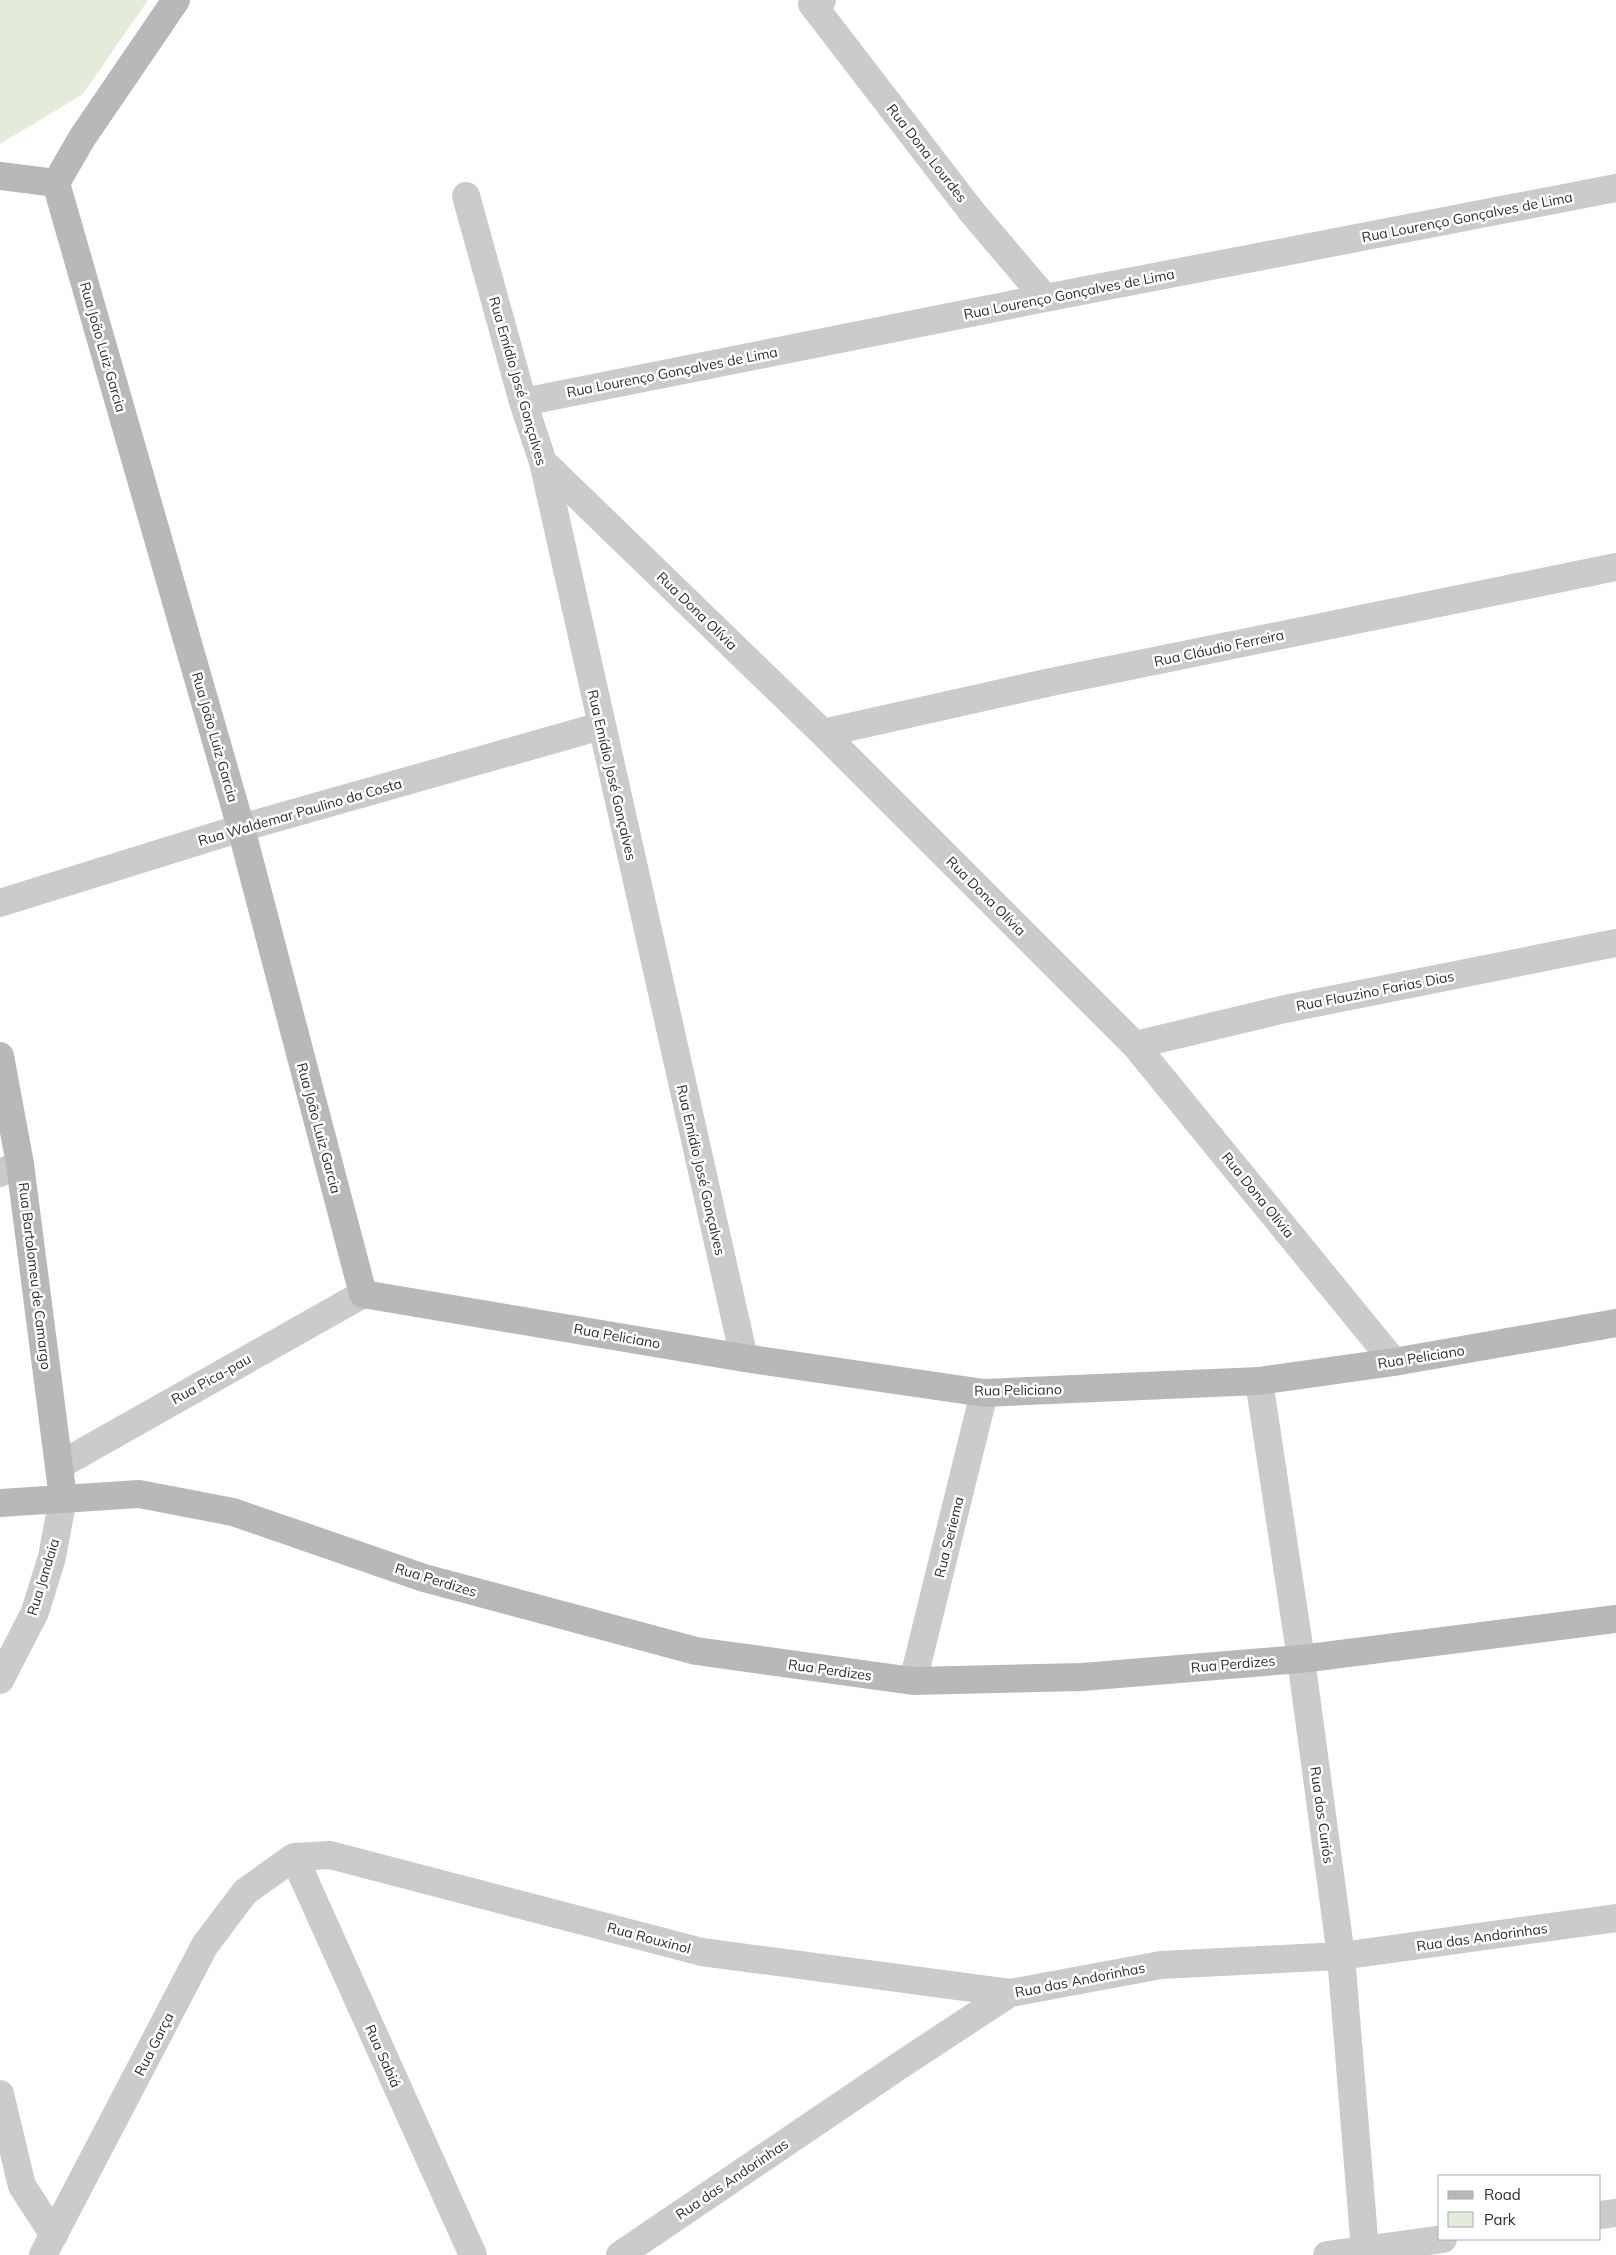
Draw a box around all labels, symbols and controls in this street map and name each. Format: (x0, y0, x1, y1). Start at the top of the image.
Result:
street label: Rua Dona Lourdes (883, 100, 971, 206)
street label: Rua Lourenço Gonçalves de Lima (1360, 188, 1574, 246)
street label: Rua Lourenço Gonçalves de Lima (962, 265, 1176, 323)
street label: Rua João Luiz Garcia (76, 280, 130, 414)
street label: Rua Emídio José Gonçalves (485, 294, 551, 468)
street label: Rua Lourenço Gonçalves de Lima (565, 343, 779, 401)
street label: Rua Dona Olívia (653, 568, 741, 654)
street label: Rua Cláudio Ferreira (1152, 625, 1286, 671)
street label: Rua João Luiz Garcia (188, 670, 242, 804)
street label: Rua Emídio José Gonçalves (584, 688, 640, 862)
street label: Rua Waldemar Paulino da Costa (196, 774, 404, 850)
street label: Rua Dona Olívia (942, 852, 1030, 940)
street label: Rua Flauzino Farias Dias (1295, 967, 1456, 1015)
street label: Rua João Luiz Garcia (293, 1061, 345, 1195)
street label: Rua Emídio José Gonçalves (673, 1083, 729, 1257)
street label: Rua Dona Olívia (1218, 1148, 1298, 1242)
street label: Rua Bartolomeu de Camargo (15, 1181, 55, 1371)
street label: Rua Peliciano (572, 1320, 662, 1352)
street label: Rua Peliciano (1376, 1341, 1466, 1373)
street label: Rua Pica-pau (168, 1350, 254, 1408)
street label: Rua Peliciano (974, 1380, 1062, 1400)
street label: Rua Seriema (930, 1495, 968, 1579)
street label: Rua Jandaia (23, 1536, 63, 1618)
street label: Rua Perdizes (393, 1559, 479, 1601)
street label: Rua Perdizes (1190, 1651, 1276, 1677)
street label: Rua Perdizes (787, 1655, 873, 1685)
street label: Rua dos Curiós (1306, 1765, 1338, 1865)
street label: Rua Rouxinol (605, 1918, 693, 1958)
street label: Rua das Andorinhas (1415, 1919, 1549, 1955)
street label: Rua das Andorinhas (1013, 1959, 1147, 2001)
street label: Rua Garça (130, 2009, 178, 2079)
street label: Rua Sabiá (361, 2022, 405, 2090)
street label: Rua das Andorinhas (672, 2135, 792, 2223)
legend (1438, 2175, 1601, 2240)
text: Road (1484, 2185, 1521, 2204)
text: Park (1484, 2210, 1516, 2229)

